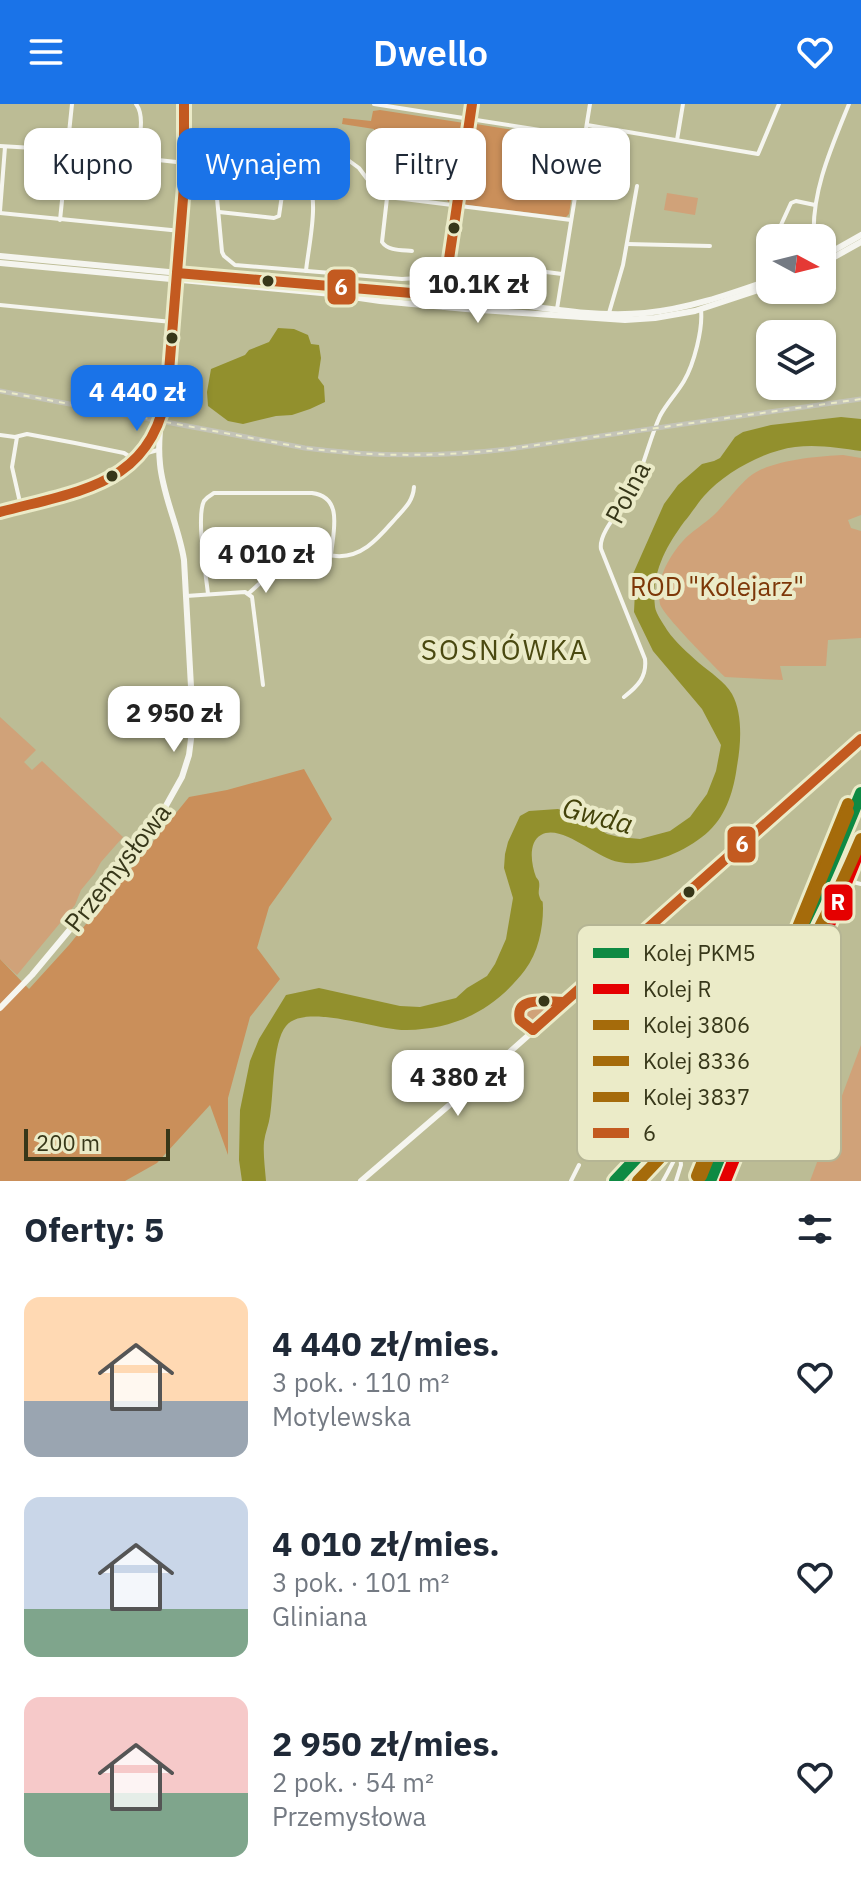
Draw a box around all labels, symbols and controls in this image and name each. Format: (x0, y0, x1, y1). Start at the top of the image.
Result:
text: Dwello (373, 29, 488, 76)
icon: menu (24, 30, 68, 74)
icon: heart (793, 30, 837, 74)
chip: Kupno (24, 128, 161, 200)
chip: Wynajem (177, 128, 350, 200)
chip: Filtry (366, 128, 486, 200)
chip: Nowe (502, 128, 630, 200)
unlabelled marker (446, 220, 462, 236)
north arrow (756, 224, 836, 304)
map controls (756, 224, 836, 400)
pin: 10.1K zł (395, 257, 561, 325)
text: 10.1K zł (428, 266, 528, 300)
line badge: 6 (326, 268, 357, 306)
text: 6 (334, 272, 348, 301)
unlabelled marker (260, 273, 276, 289)
button: layers (756, 320, 836, 400)
unlabelled marker (164, 330, 180, 346)
pin: 4 440 zł (54, 365, 220, 433)
text: 4 440 zł (89, 374, 185, 408)
street label: Polna (597, 455, 657, 529)
unlabelled marker (104, 468, 120, 484)
pin: 4 010 zł (183, 527, 349, 595)
text: 4 010 zł (218, 536, 314, 570)
park label: ROD "Kolejarz" (630, 569, 804, 603)
district label: SOSNÓWKA (421, 631, 589, 668)
pin: 2 950 zł (91, 686, 257, 754)
text: 2 950 zł (126, 695, 222, 729)
water label: Gwda (559, 788, 637, 842)
street label: Przemysłowa (56, 796, 178, 938)
line badge: 6 (726, 825, 757, 864)
text: 6 (735, 829, 749, 858)
line badge: R (823, 883, 854, 922)
unlabelled marker (681, 884, 697, 900)
text: R (831, 887, 845, 916)
legend (577, 925, 841, 1161)
text: Kolej PKM5 (643, 938, 756, 967)
text: Kolej R (643, 974, 712, 1003)
unlabelled marker (536, 993, 552, 1009)
text: Kolej 3806 (643, 1010, 750, 1039)
text: Kolej 8336 (643, 1046, 750, 1075)
pin: 4 380 zł (375, 1050, 541, 1118)
text: 4 380 zł (410, 1059, 506, 1093)
text: Kolej 3837 (643, 1082, 750, 1111)
text: 6 (643, 1118, 656, 1147)
scale bar (24, 1125, 170, 1161)
text: 200 m (36, 1128, 100, 1157)
text: Oferty: 5 (24, 1207, 164, 1251)
icon: filters (793, 1207, 837, 1251)
text: 4 440 zł/mies. (272, 1321, 500, 1365)
icon: home (88, 1329, 184, 1425)
icon: heart (793, 1355, 837, 1399)
text: 3 pok. · 110 m² (272, 1365, 450, 1399)
text: Motylewska (272, 1399, 411, 1433)
text: 4 010 zł/mies. (272, 1521, 500, 1565)
icon: home (88, 1529, 184, 1625)
icon: heart (793, 1555, 837, 1599)
text: 3 pok. · 101 m² (272, 1565, 450, 1599)
text: Gliniana (272, 1599, 367, 1633)
text: 2 950 zł/mies. (272, 1721, 500, 1765)
icon: home (88, 1729, 184, 1825)
icon: heart (793, 1755, 837, 1799)
text: 2 pok. · 54 m² (272, 1765, 434, 1799)
text: Przemysłowa (272, 1799, 426, 1833)

